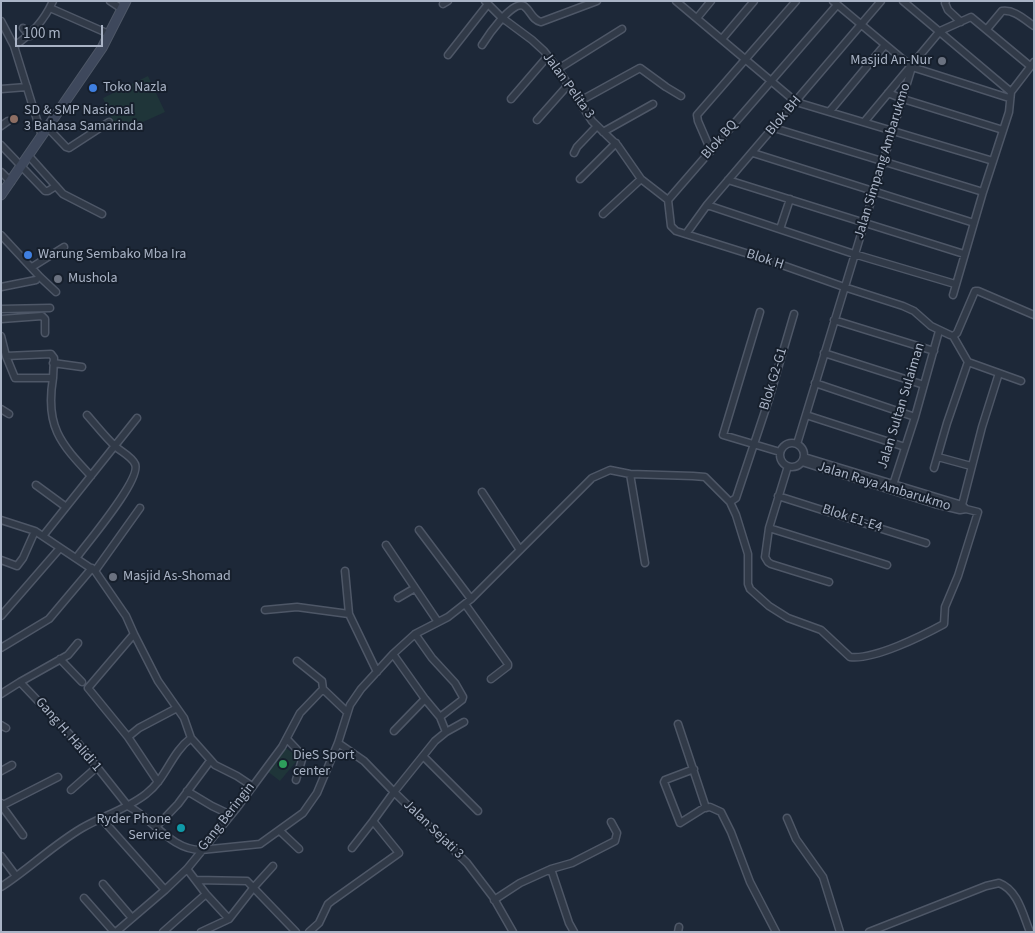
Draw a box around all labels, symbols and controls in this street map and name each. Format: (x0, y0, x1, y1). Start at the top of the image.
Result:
scale bar (18, 15, 105, 47)
text: 100 m (23, 23, 61, 44)
street label: Jalan Pelita 3 (538, 50, 598, 122)
place label: Masjid An-Nur (850, 53, 932, 69)
marker: Masjid An-Nur (936, 55, 948, 67)
place label: Toko Nazla (103, 80, 167, 96)
street label: Jalan Simpang Ambarukmo (851, 81, 915, 241)
marker: Toko Nazla (87, 82, 99, 94)
street label: Blok BH (763, 93, 805, 139)
place label: SD & SMP Nasional 3 Bahasa Samarinda (24, 103, 143, 136)
marker: SD & SMP Nasional 3 Bahasa Samarinda (8, 113, 20, 125)
street label: Blok BQ (698, 117, 742, 163)
street label: Blok H (744, 246, 786, 274)
place label: Warung Sembako Mba Ira (38, 247, 186, 263)
marker: Warung Sembako Mba Ira (22, 249, 34, 261)
place label: Mushola (68, 271, 117, 287)
marker: Mushola (52, 273, 64, 285)
street label: Jalan Sultan Sulaiman (875, 341, 929, 471)
street label: Blok G2-G1 (757, 346, 791, 412)
street label: Jalan Raya Ambarukmo (815, 459, 953, 515)
street label: Blok E1-E4 (820, 501, 884, 537)
place label: Masjid As-Shomad (123, 569, 231, 585)
marker: Masjid As-Shomad (107, 571, 119, 583)
street label: Gang H. Halidi 1 (31, 694, 105, 776)
place label: DieS Sport center (293, 748, 354, 780)
marker: DieS Sport center (277, 758, 289, 770)
street label: Gang Beringin (195, 779, 259, 855)
street label: Jalan Sejati 3 (399, 797, 467, 863)
place label: Ryder Phone Service (96, 812, 171, 844)
marker: Ryder Phone Service (175, 822, 187, 834)

